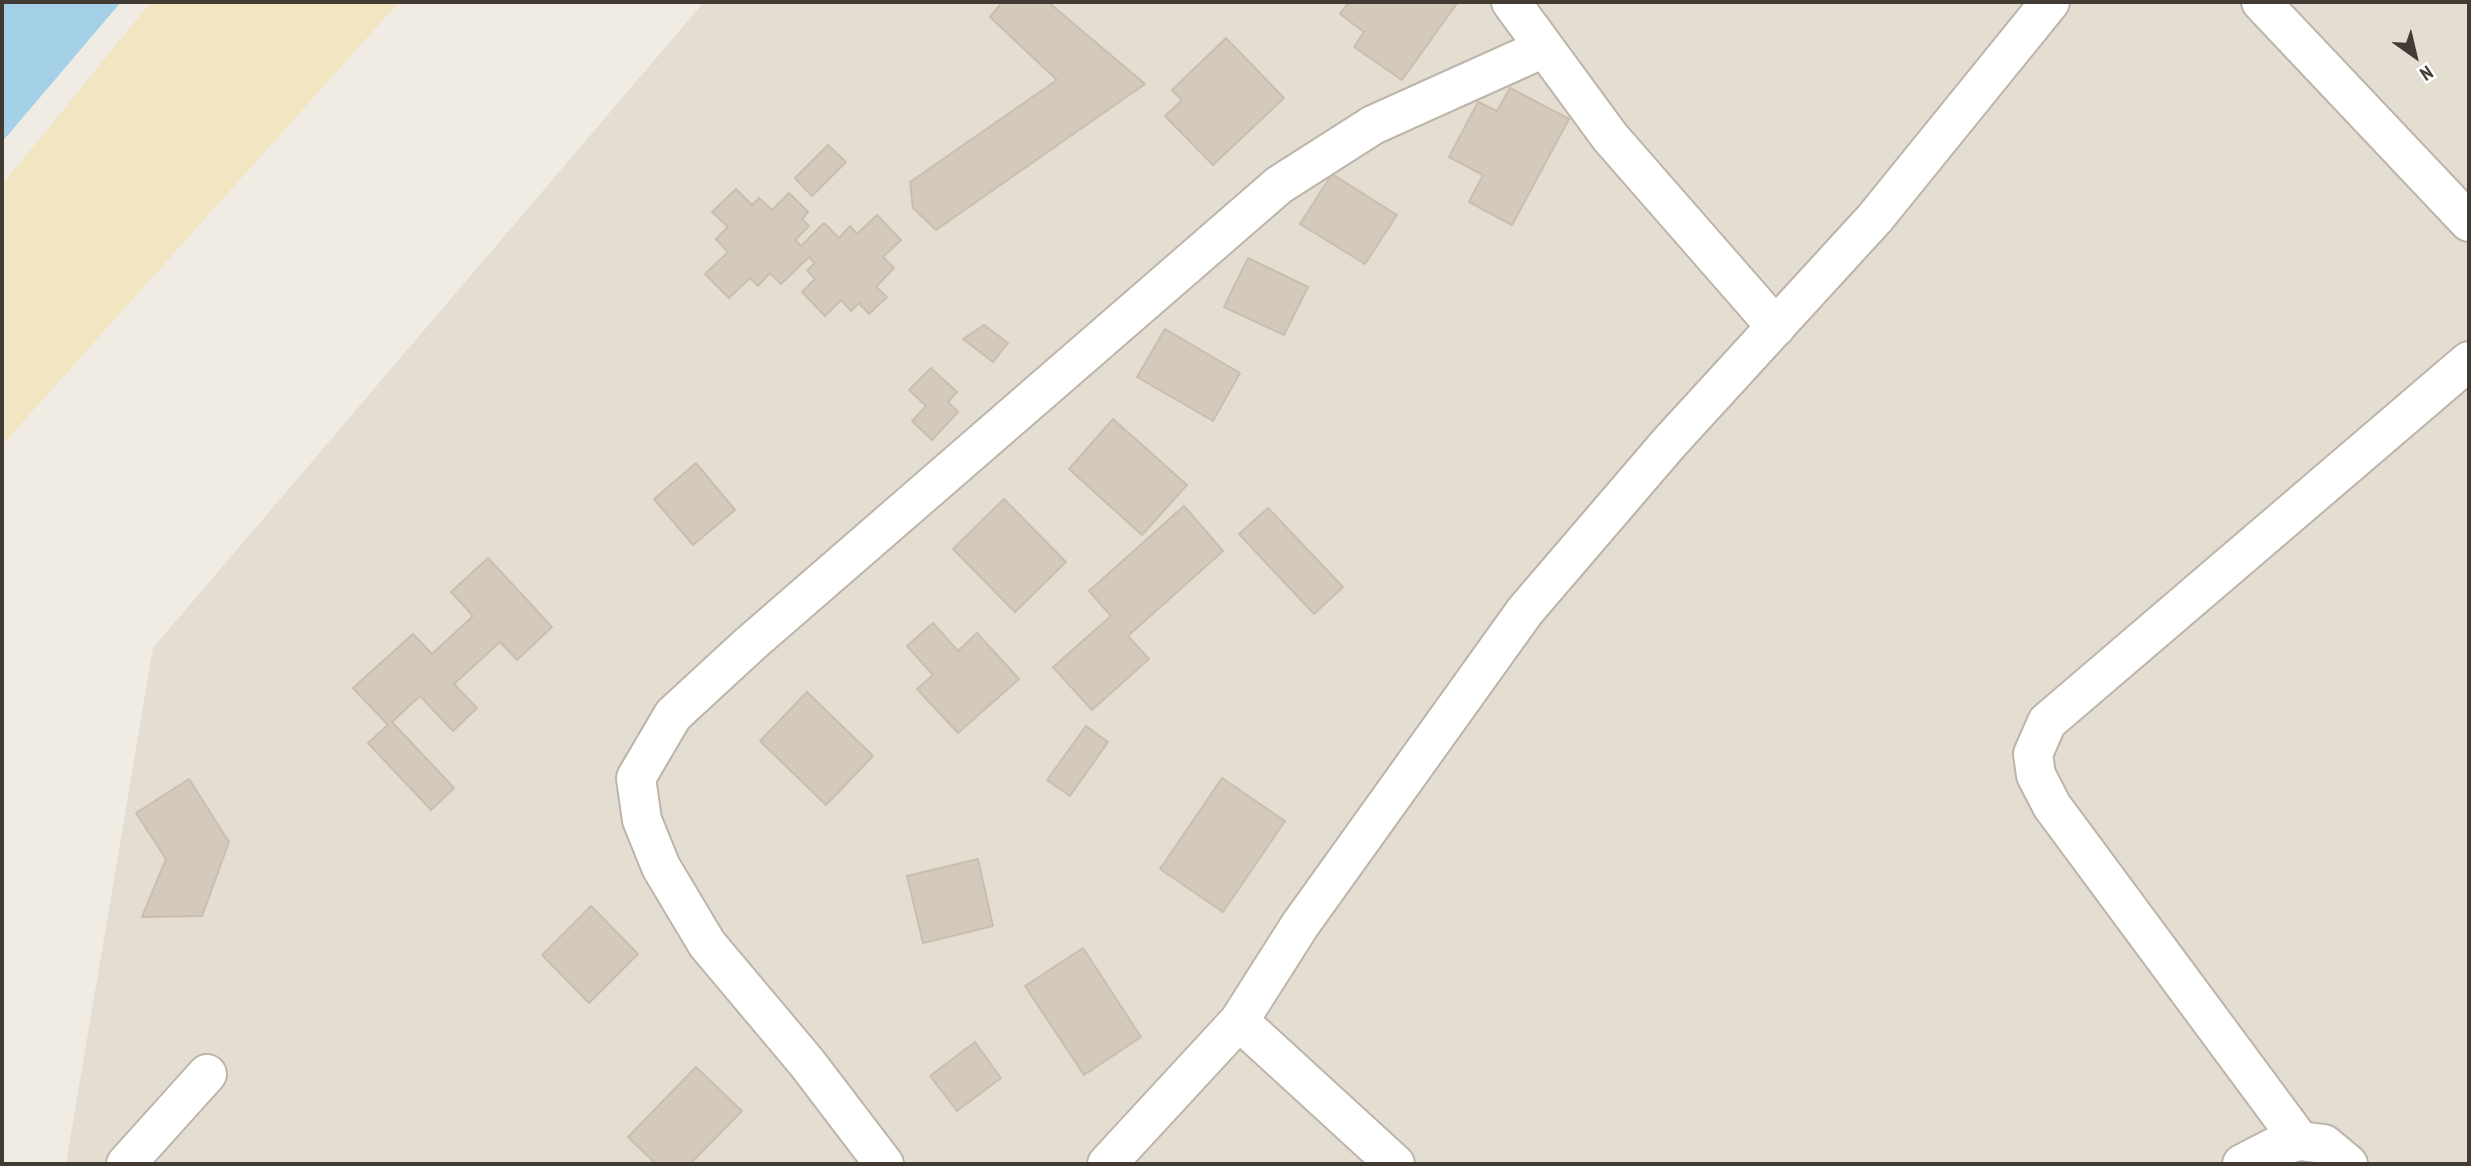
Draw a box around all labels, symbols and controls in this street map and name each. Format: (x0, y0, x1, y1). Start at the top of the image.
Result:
north arrow (2380, 21, 2450, 91)
text: N (2416, 61, 2438, 86)

